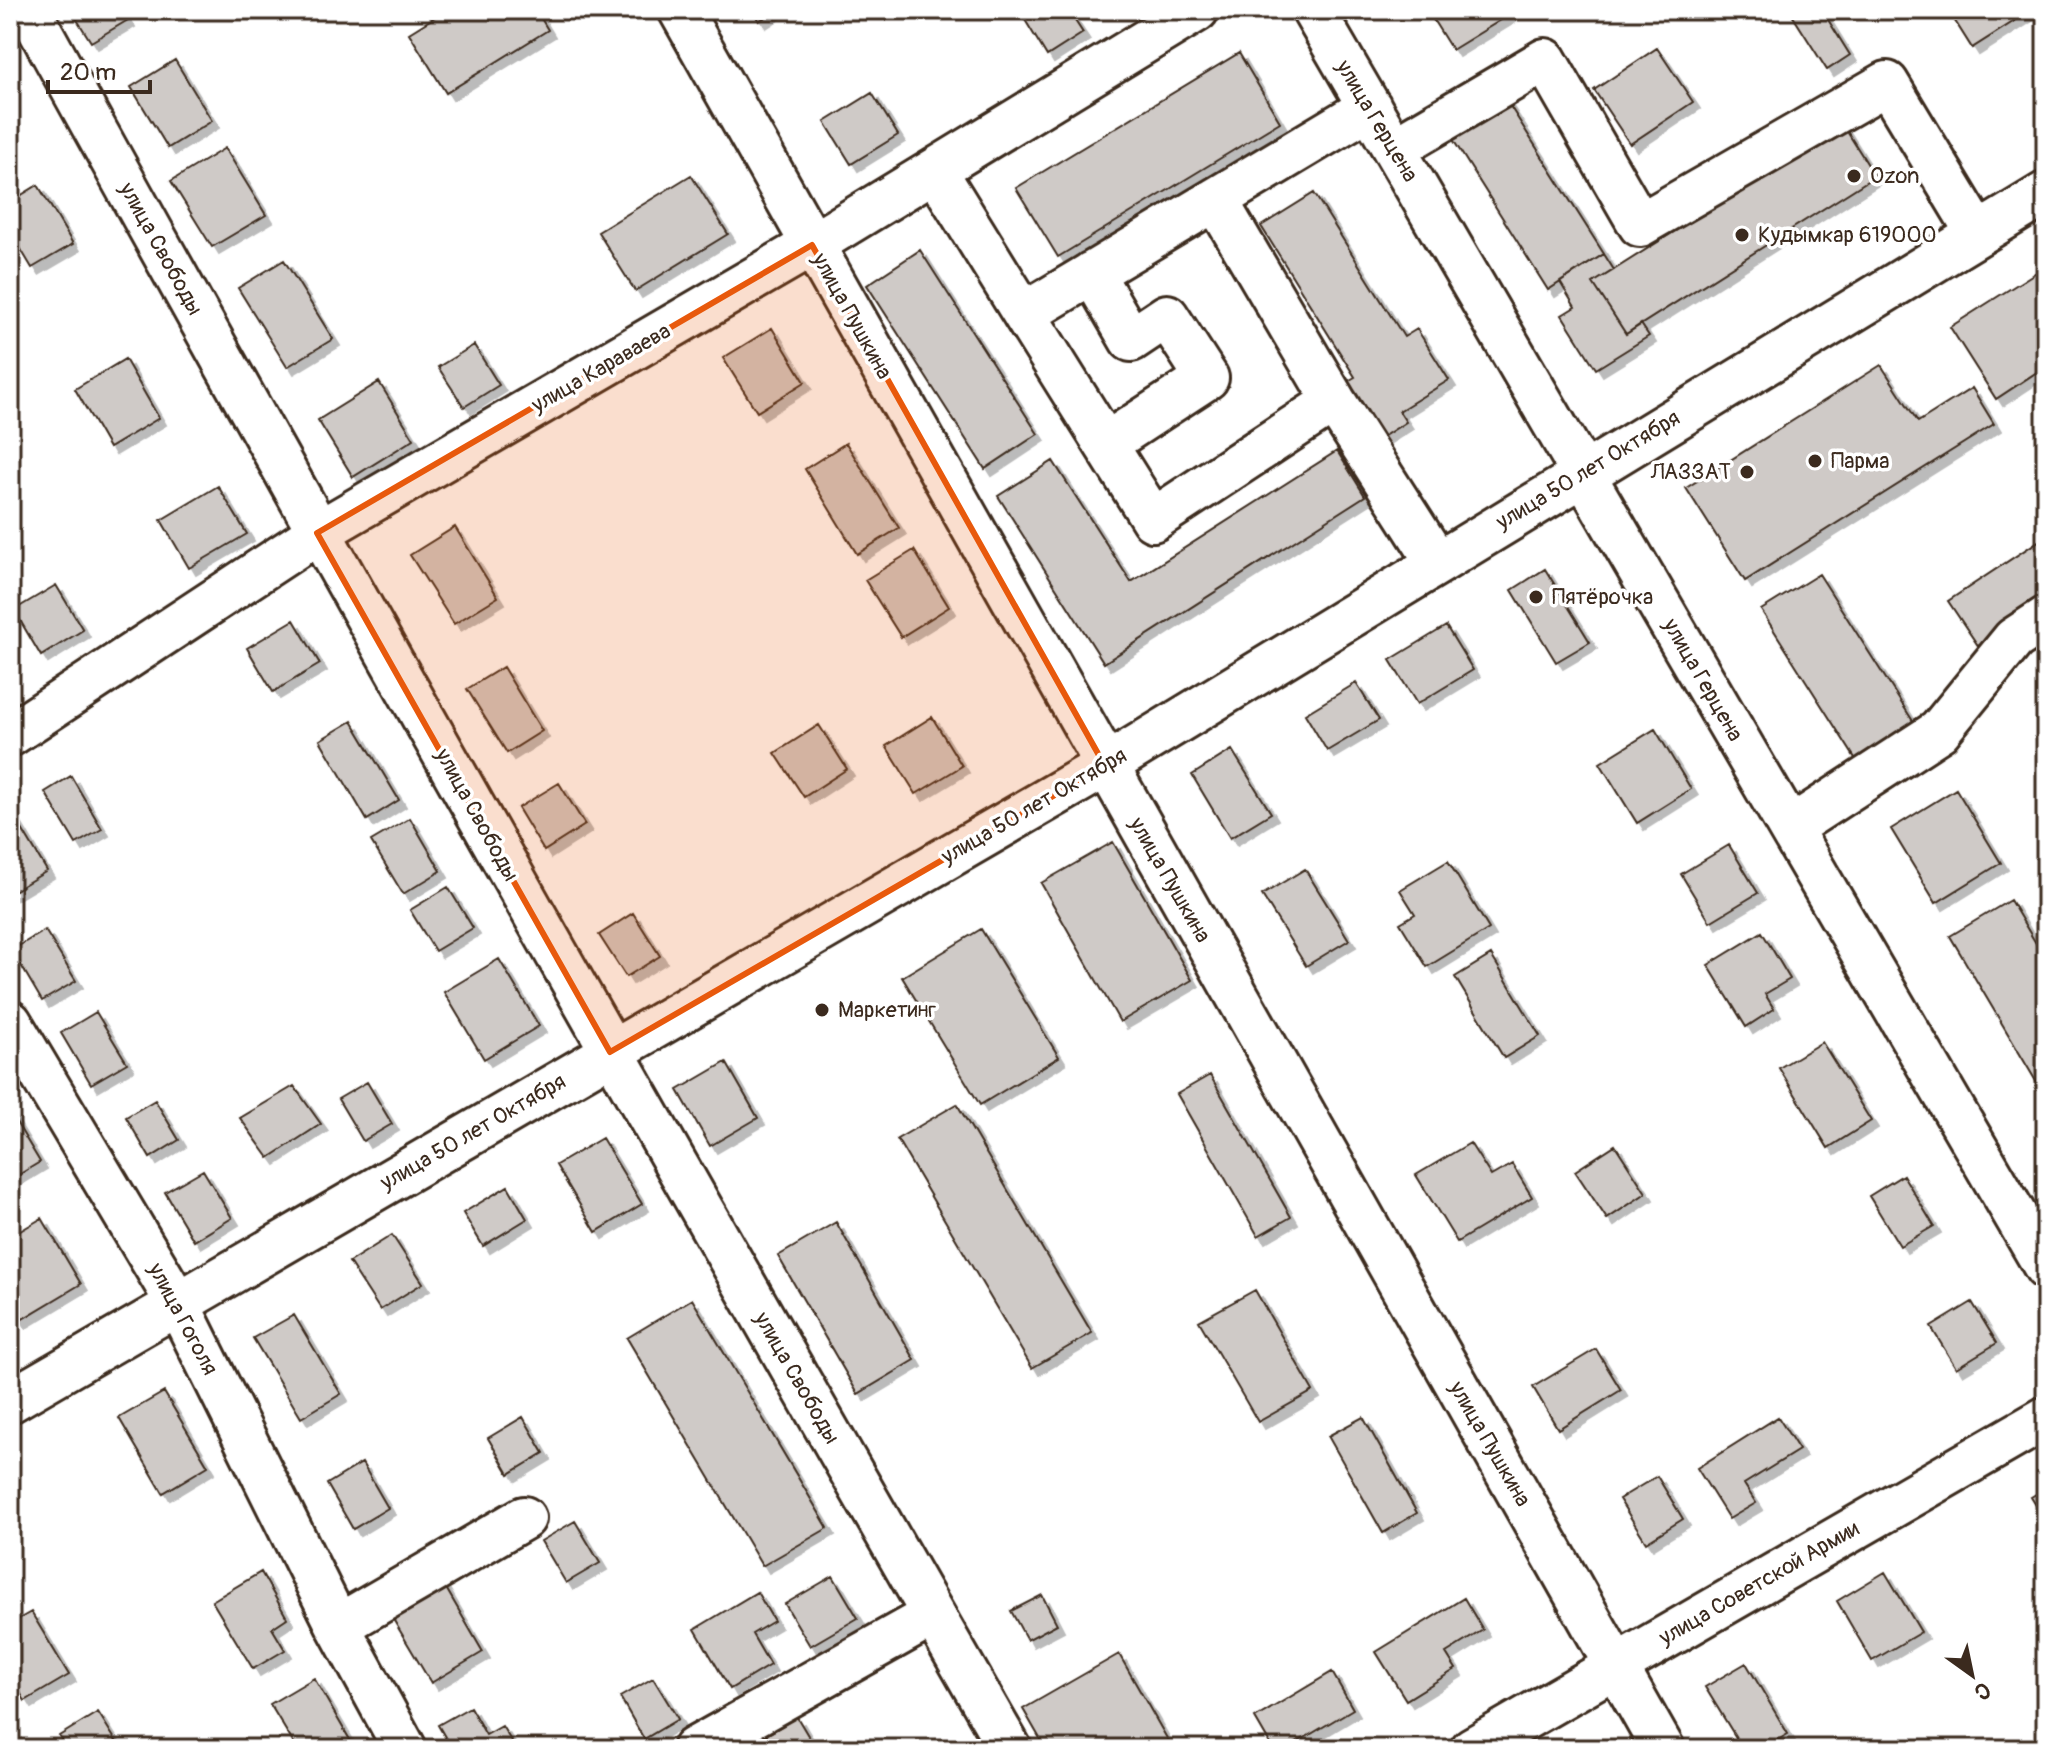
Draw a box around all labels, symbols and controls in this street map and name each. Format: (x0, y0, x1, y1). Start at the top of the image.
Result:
scale bar (48, 44, 150, 94)
street label: улица Герцена (1329, 54, 1424, 187)
text: 20 m (60, 58, 116, 87)
place label: Ozon (1870, 162, 1919, 190)
marker: Ozon (1845, 167, 1863, 185)
street label: улица Свободы (113, 177, 209, 320)
place label: Кудымкар 619000 (1758, 221, 1936, 249)
marker: Кудымкар 619000 (1733, 226, 1751, 244)
street label: улица Пушкина (805, 247, 898, 384)
street label: улица Караваева (526, 317, 676, 420)
street label: улица 50 лет Октября (1490, 404, 1685, 536)
place label: Парма (1831, 447, 1890, 475)
marker: Парма (1806, 452, 1824, 470)
place label: ЛАЗЗАТ (1650, 458, 1731, 486)
marker: ЛАЗЗАТ (1738, 463, 1756, 481)
place label: Пятёрочка (1552, 583, 1653, 611)
marker: Пятёрочка (1527, 588, 1545, 606)
street label: улица Герцена (1656, 613, 1749, 746)
street label: улица 50 лет Октября (935, 741, 1132, 871)
street label: улица Свободы (429, 743, 525, 886)
street label: улица Пушкина (1122, 811, 1217, 948)
place label: Маркетинг (838, 996, 936, 1024)
marker: Маркетинг (813, 1001, 831, 1019)
street label: улица 50 лет Октября (374, 1067, 571, 1197)
street label: улица Гоголя (141, 1257, 224, 1380)
street label: улица Свободы (747, 1306, 846, 1449)
street label: улица Пушкина (1442, 1375, 1537, 1512)
street label: улица Советской Армии (1653, 1514, 1864, 1652)
north arrow (1932, 1635, 2012, 1715)
text: С (1969, 1675, 1996, 1707)

